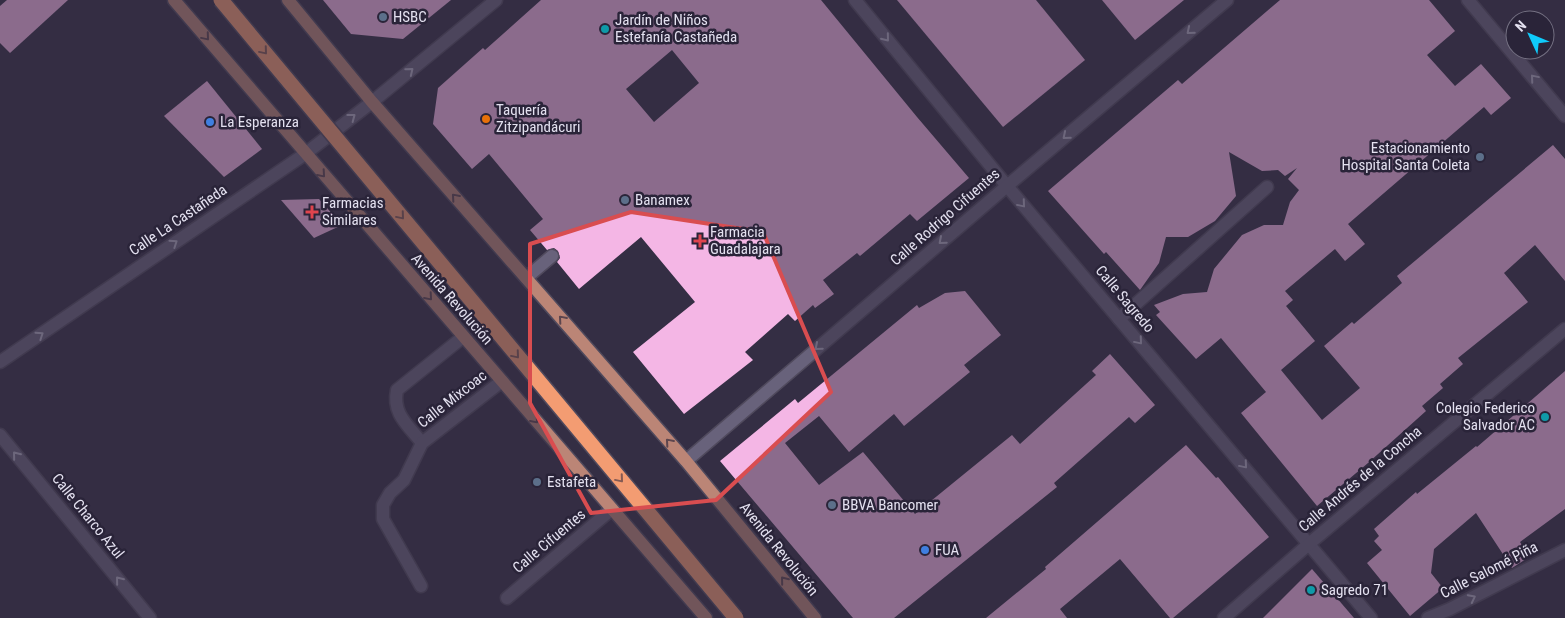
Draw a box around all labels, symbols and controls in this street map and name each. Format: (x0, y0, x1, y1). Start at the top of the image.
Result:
place label: HSBC (393, 8, 427, 26)
north arrow (1505, 10, 1555, 60)
marker: HSBC (377, 11, 389, 23)
place label: Jardín de Niños Estefanía Castañeda (615, 11, 737, 46)
text: N (1512, 17, 1529, 35)
marker: Jardín de Niños Estefanía Castañeda (599, 23, 611, 35)
one-way arrow (1187, 26, 1196, 34)
one-way arrow (200, 31, 208, 40)
one-way arrow (880, 32, 889, 41)
one-way arrow (258, 45, 266, 54)
one-way arrow (404, 68, 413, 76)
one-way arrow (1530, 75, 1539, 84)
place label: Taquería Zitzipandácuri (496, 101, 580, 136)
place label: La Esperanza (220, 113, 299, 131)
marker: Taquería Zitzipandácuri (480, 113, 492, 125)
one-way arrow (346, 114, 356, 123)
marker: La Esperanza (204, 116, 216, 128)
one-way arrow (1062, 131, 1071, 140)
place label: Estacionamiento Hospital Santa Coleta (1342, 139, 1470, 174)
marker: Estacionamiento Hospital Santa Coleta (1474, 151, 1486, 163)
street label: Calle Rodrigo Cifuentes (887, 165, 1003, 269)
one-way arrow (317, 169, 326, 178)
street label: Calle La Castañeda (126, 181, 230, 259)
place label: Banamex (635, 191, 690, 209)
place label: Farmacias Similares (322, 194, 384, 229)
one-way arrow (453, 194, 461, 203)
marker: Banamex (619, 194, 631, 206)
one-way arrow (1017, 198, 1026, 207)
marker: Farmacias Similares (306, 206, 318, 218)
one-way arrow (396, 210, 404, 219)
place label: Farmacia Guadalajara (710, 223, 781, 258)
marker: Farmacia Guadalajara (694, 235, 706, 247)
one-way arrow (938, 236, 947, 245)
one-way arrow (169, 240, 178, 249)
street label: Avenida Revolución (407, 250, 497, 348)
street label: Calle Sagredo (1092, 262, 1158, 336)
one-way arrow (423, 292, 432, 301)
one-way arrow (559, 316, 568, 325)
one-way arrow (34, 332, 44, 341)
one-way arrow (1133, 335, 1141, 344)
one-way arrow (815, 341, 824, 350)
one-way arrow (511, 349, 520, 358)
street label: Calle Mixcoac (414, 366, 490, 432)
place label: Colegio Federico Salvador AC (1436, 399, 1535, 434)
marker: Colegio Federico Salvador AC (1539, 411, 1551, 423)
one-way arrow (529, 414, 538, 423)
street label: Calle Andrés de la Concha (1295, 422, 1425, 536)
one-way arrow (666, 438, 675, 447)
one-way arrow (14, 452, 22, 461)
one-way arrow (1238, 459, 1246, 468)
street label: Calle Charco Azul (48, 470, 128, 562)
place label: Estafeta (547, 473, 596, 491)
one-way arrow (615, 474, 624, 483)
marker: Estafeta (531, 476, 543, 488)
place label: BBVA Bancomer (842, 496, 939, 514)
street label: Avenida Revolución (736, 499, 822, 599)
marker: BBVA Bancomer (826, 499, 838, 511)
street label: Calle Cifuentes (509, 505, 589, 577)
street label: Calle Salomé Piña (1437, 538, 1541, 602)
place label: FUA (935, 541, 959, 559)
marker: FUA (919, 544, 931, 556)
one-way arrow (116, 577, 125, 586)
one-way arrow (781, 577, 790, 586)
place label: Sagredo 71 (1321, 581, 1388, 599)
marker: Sagredo 71 (1305, 584, 1317, 596)
one-way arrow (1467, 594, 1476, 604)

